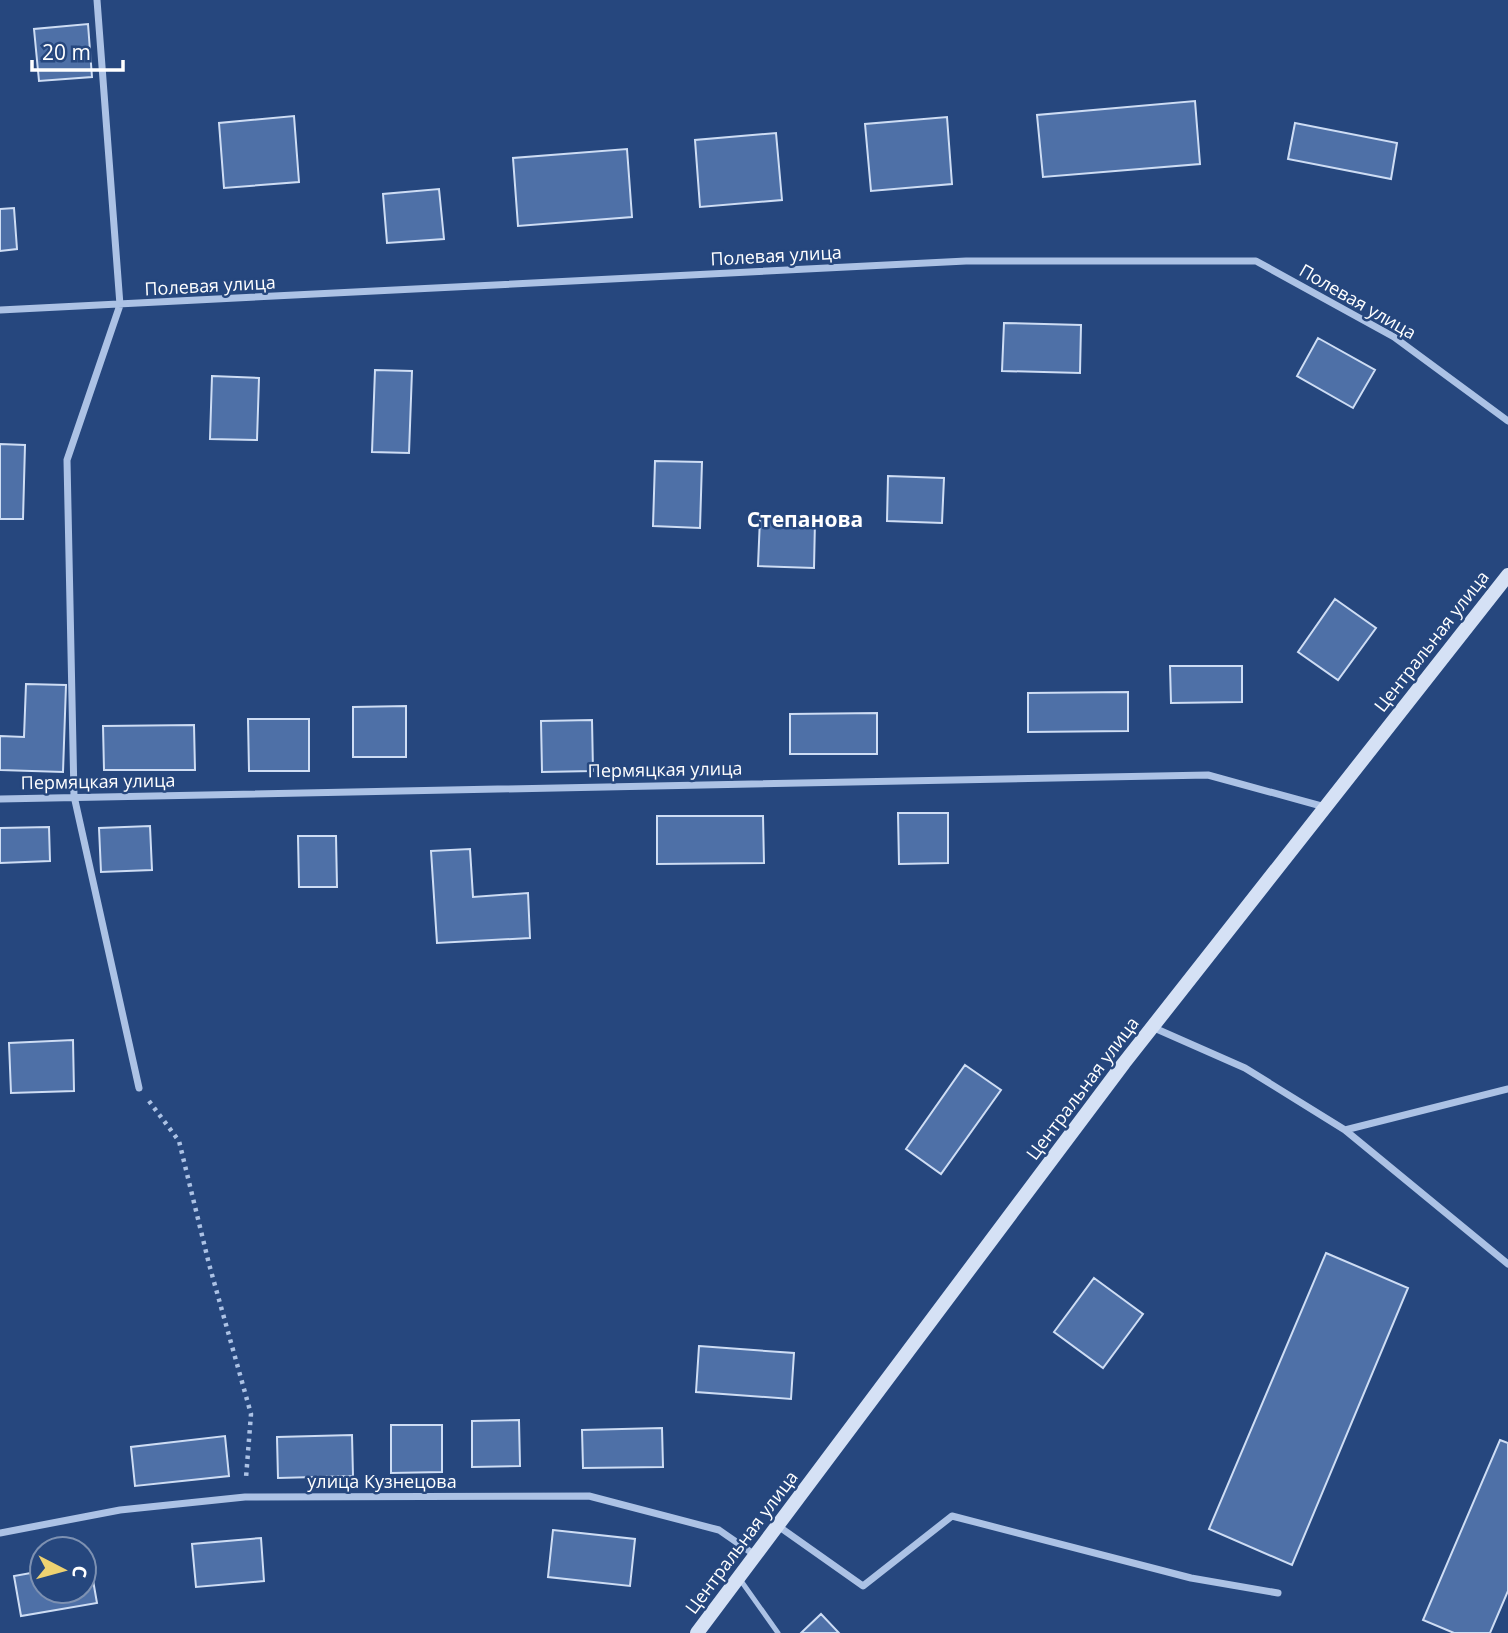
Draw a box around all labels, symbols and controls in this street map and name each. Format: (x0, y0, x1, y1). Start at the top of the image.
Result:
scale bar (32, 28, 122, 72)
text: 20 m (42, 38, 91, 66)
street label: Полевая улица (710, 240, 842, 270)
street label: Полевая улица (1295, 258, 1421, 344)
street label: Полевая улица (144, 270, 276, 300)
district label: Степанова (747, 505, 863, 533)
street label: Центральная улица (1368, 565, 1494, 717)
street label: Пермяцкая улица (587, 756, 743, 782)
street label: Пермяцкая улица (20, 768, 176, 794)
street label: Центральная улица (1020, 1012, 1144, 1164)
street label: Центральная улица (679, 1466, 803, 1618)
street label: улица Кузнецова (307, 1469, 457, 1493)
north arrow (28, 1535, 98, 1605)
text: С (66, 1564, 93, 1579)

